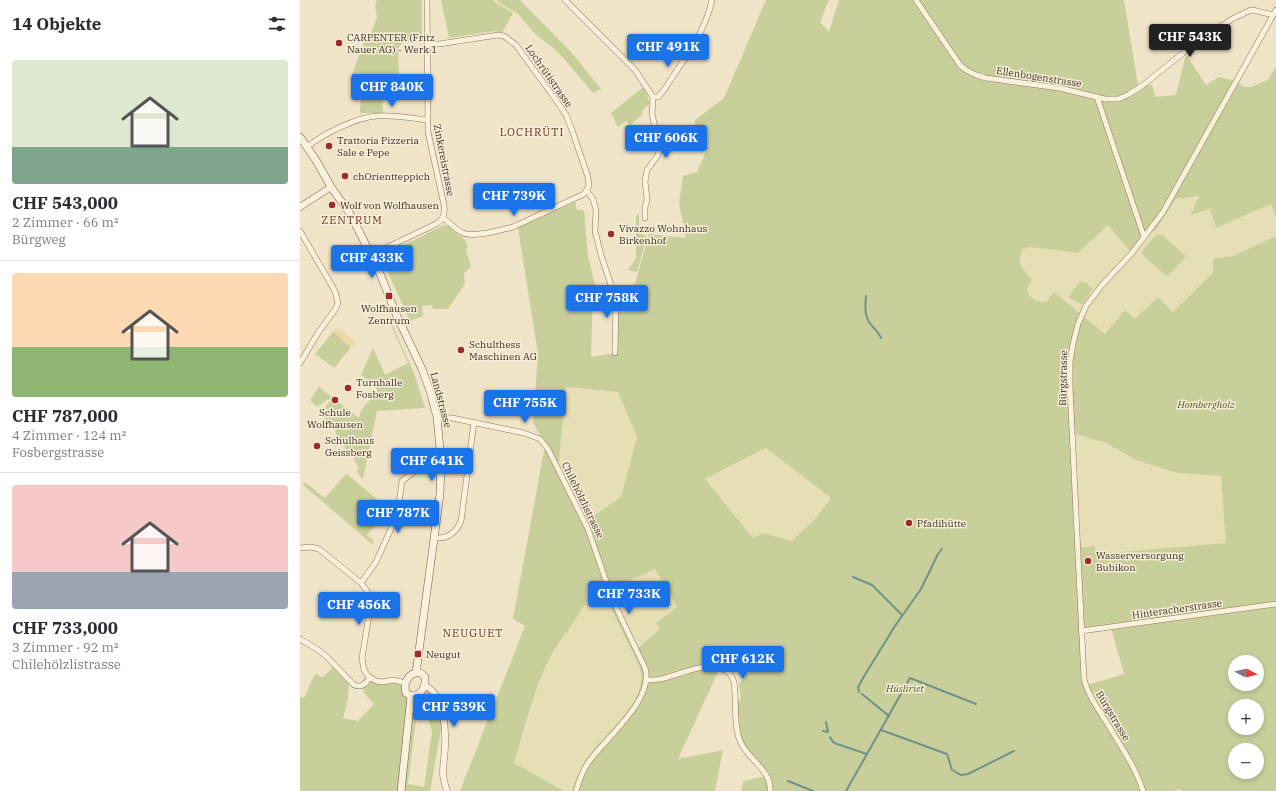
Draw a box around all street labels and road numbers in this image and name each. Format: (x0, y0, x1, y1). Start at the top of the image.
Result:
street label: Lochrütistrasse (522, 42, 576, 110)
street label: Ellenbogenstrasse (995, 64, 1083, 90)
street label: Zinkereistrasse (431, 123, 457, 197)
street label: Bürgstrasse (1056, 350, 1070, 406)
street label: Landstrasse (427, 371, 455, 429)
street label: Chilehölzlistrasse (559, 460, 607, 540)
street label: Hinteracherstrasse (1131, 596, 1223, 622)
street label: Bürgstrasse (1093, 689, 1133, 743)

